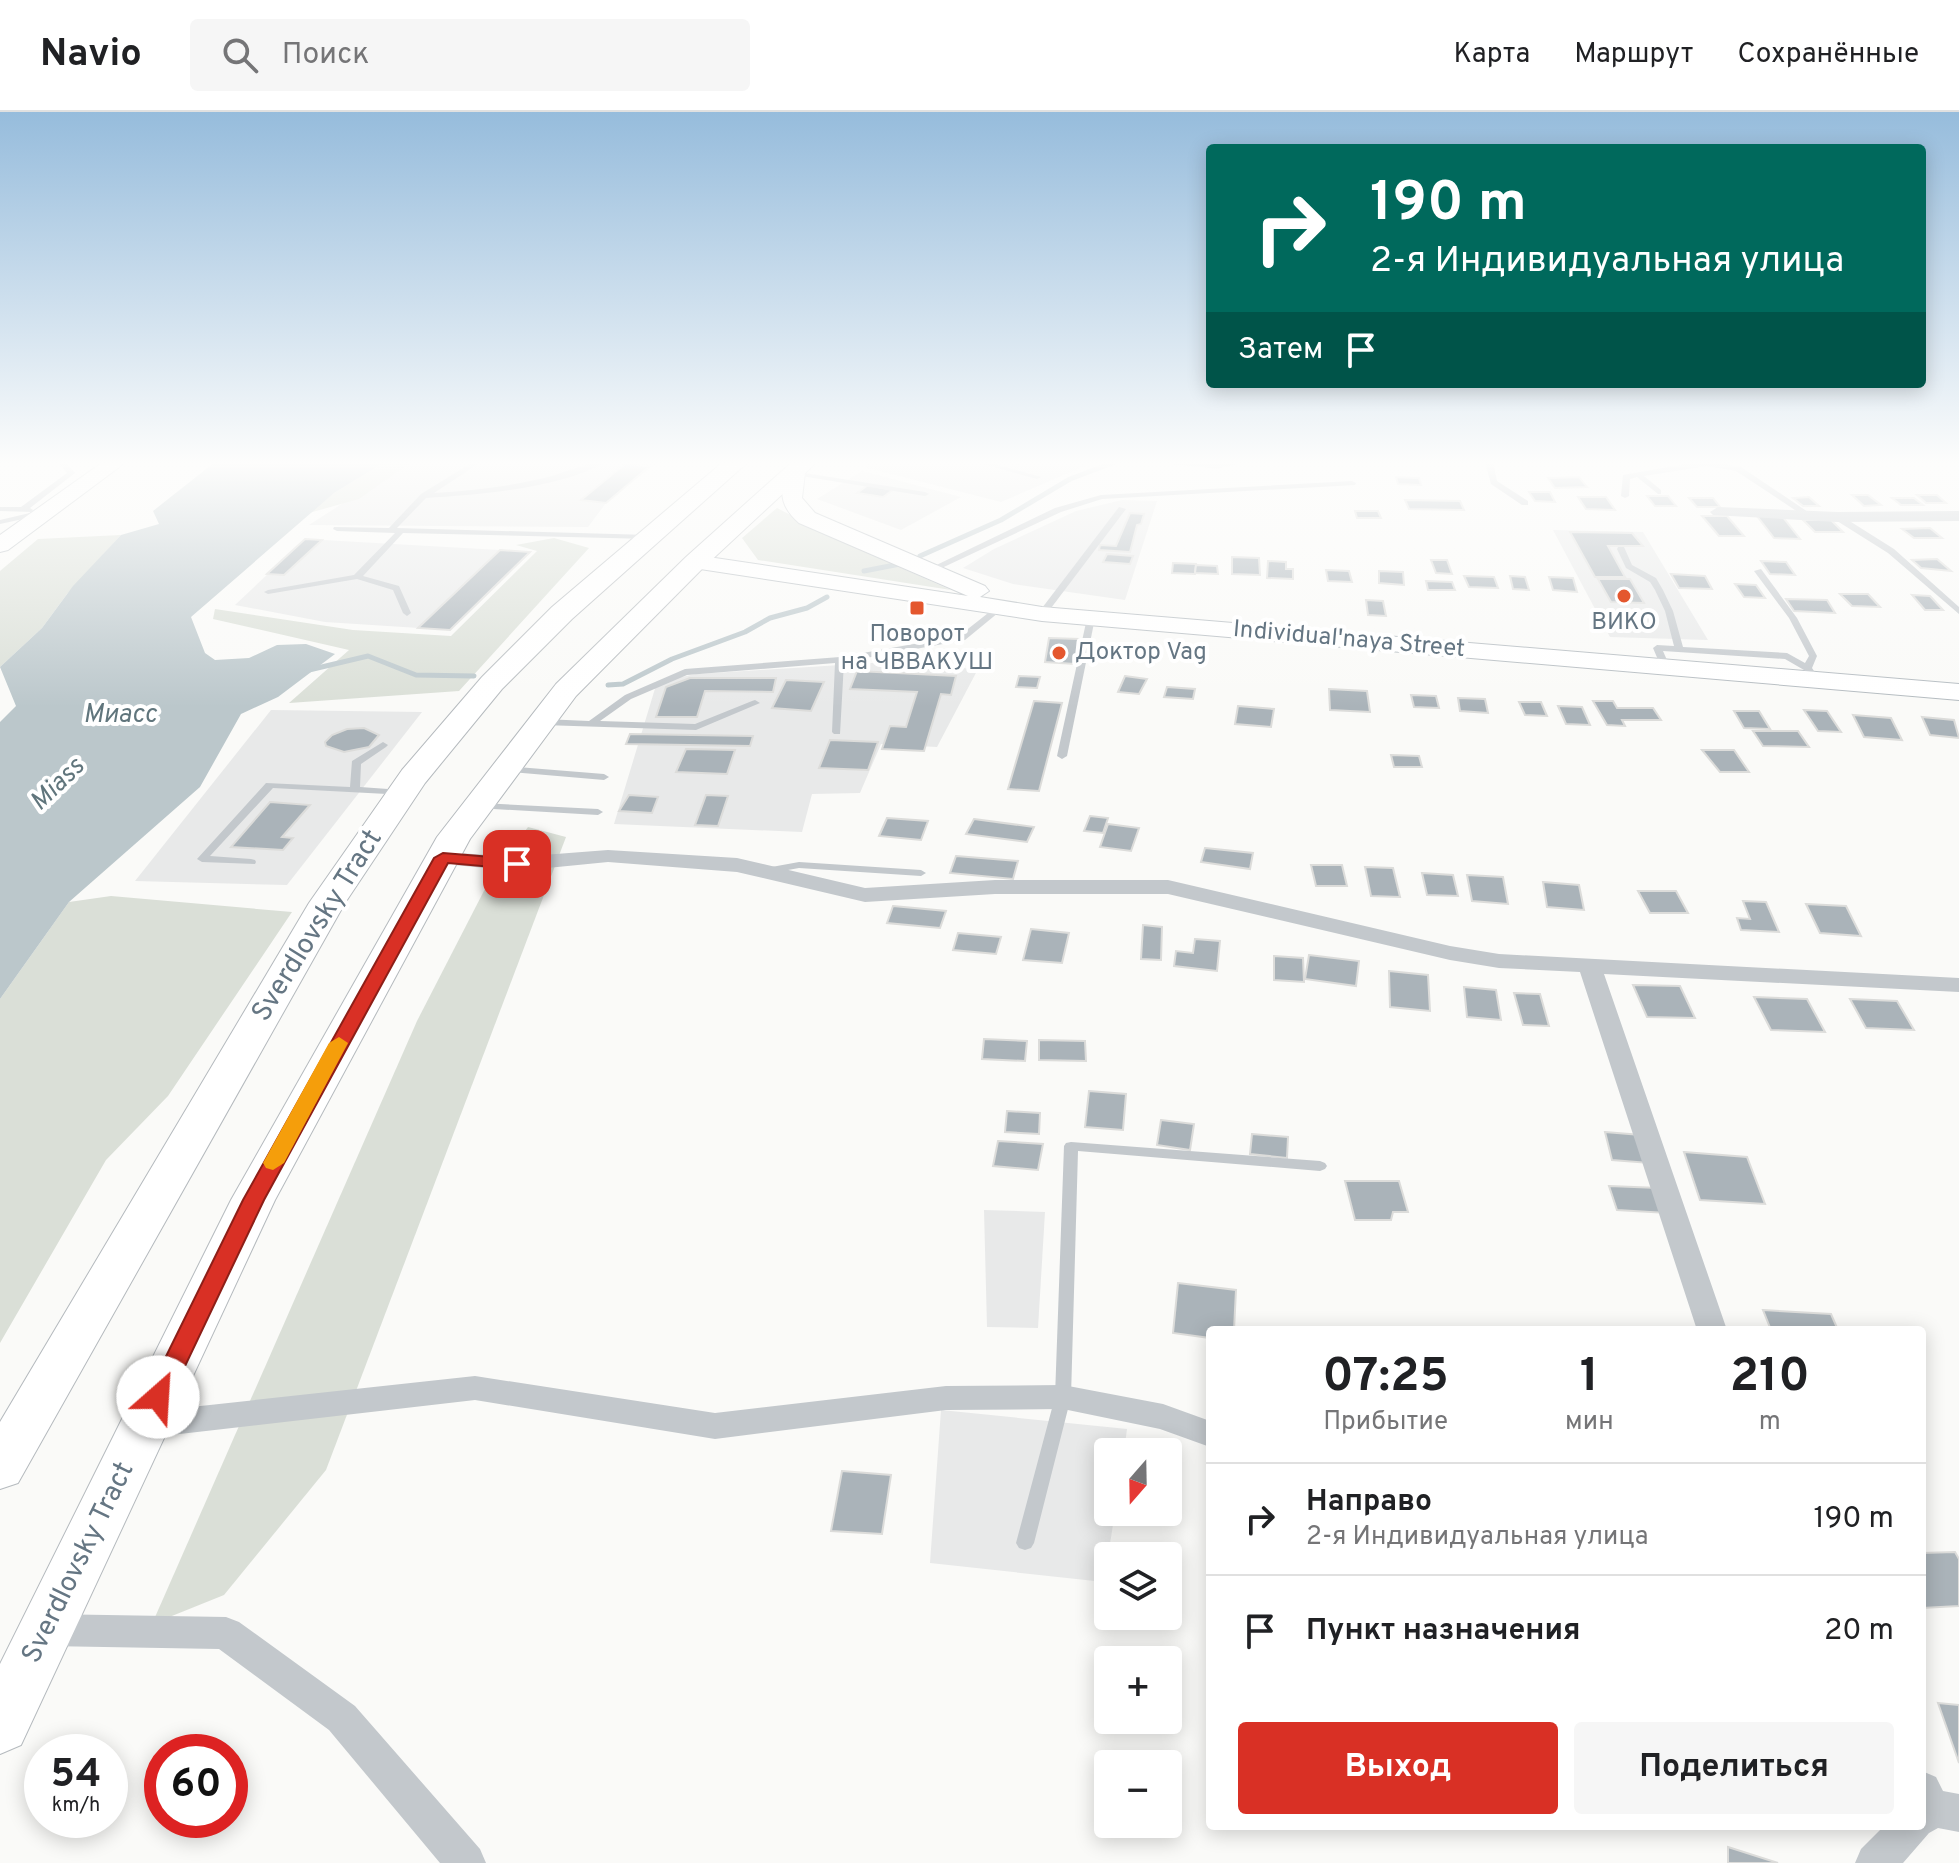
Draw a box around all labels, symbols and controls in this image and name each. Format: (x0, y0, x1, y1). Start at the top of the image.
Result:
search box (190, 19, 750, 91)
text: Navio (40, 31, 142, 80)
icon: search (218, 33, 262, 77)
text: Поиск (282, 37, 369, 74)
text: Карта (1454, 37, 1530, 73)
text: Маршрут (1574, 37, 1693, 73)
text: Сохранённые (1737, 37, 1919, 73)
text: 190 m (1370, 170, 1527, 240)
icon: right (1238, 176, 1342, 280)
text: 2-я Индивидуальная улица (1370, 239, 1844, 285)
icon: arrive (1339, 328, 1383, 372)
text: Затем (1238, 332, 1323, 369)
marker: ВИКО (1615, 587, 1633, 605)
marker: Поворот на ЧВВАКУШ (908, 599, 926, 617)
place label: ВИКО (1591, 608, 1657, 638)
street label: Individual'naya Street (1232, 615, 1466, 665)
place label: Поворот на ЧВВАКУШ (841, 620, 993, 678)
place label: Доктор Vag (1075, 638, 1207, 668)
marker: Доктор Vag (1050, 644, 1068, 662)
water label: Миасс (83, 699, 157, 732)
water label: Miass (24, 750, 93, 819)
street label: Sverdlovsky Tract (244, 823, 392, 1029)
pin (483, 830, 551, 898)
icon: arrive (495, 842, 539, 886)
text: 07:25 (1322, 1348, 1449, 1408)
text: 1 (1580, 1348, 1599, 1408)
text: 210 (1730, 1348, 1810, 1408)
position arrow (116, 1355, 200, 1439)
text: Прибытие (1323, 1406, 1448, 1439)
text: мин (1565, 1406, 1614, 1439)
text: m (1759, 1406, 1781, 1439)
north arrow (1094, 1438, 1182, 1526)
map controls (1094, 1438, 1182, 1838)
street label: Sverdlovsky Tract (15, 1456, 143, 1670)
text: Направо (1306, 1484, 1432, 1521)
icon: right (1238, 1497, 1282, 1541)
text: 190 m (1813, 1501, 1894, 1538)
text: 2-я Индивидуальная улица (1306, 1521, 1648, 1554)
button: layers (1094, 1542, 1182, 1630)
icon: arrive (1238, 1609, 1282, 1653)
text: Пункт назначения (1306, 1613, 1580, 1650)
text: 20 m (1824, 1613, 1894, 1650)
button: + (1094, 1646, 1182, 1734)
button: Выход (1238, 1722, 1558, 1814)
button: Поделиться (1574, 1722, 1894, 1814)
speed limit sign: 60 (144, 1734, 248, 1838)
button: − (1094, 1750, 1182, 1838)
text: 54 (51, 1751, 101, 1801)
text: km/h (52, 1793, 100, 1819)

